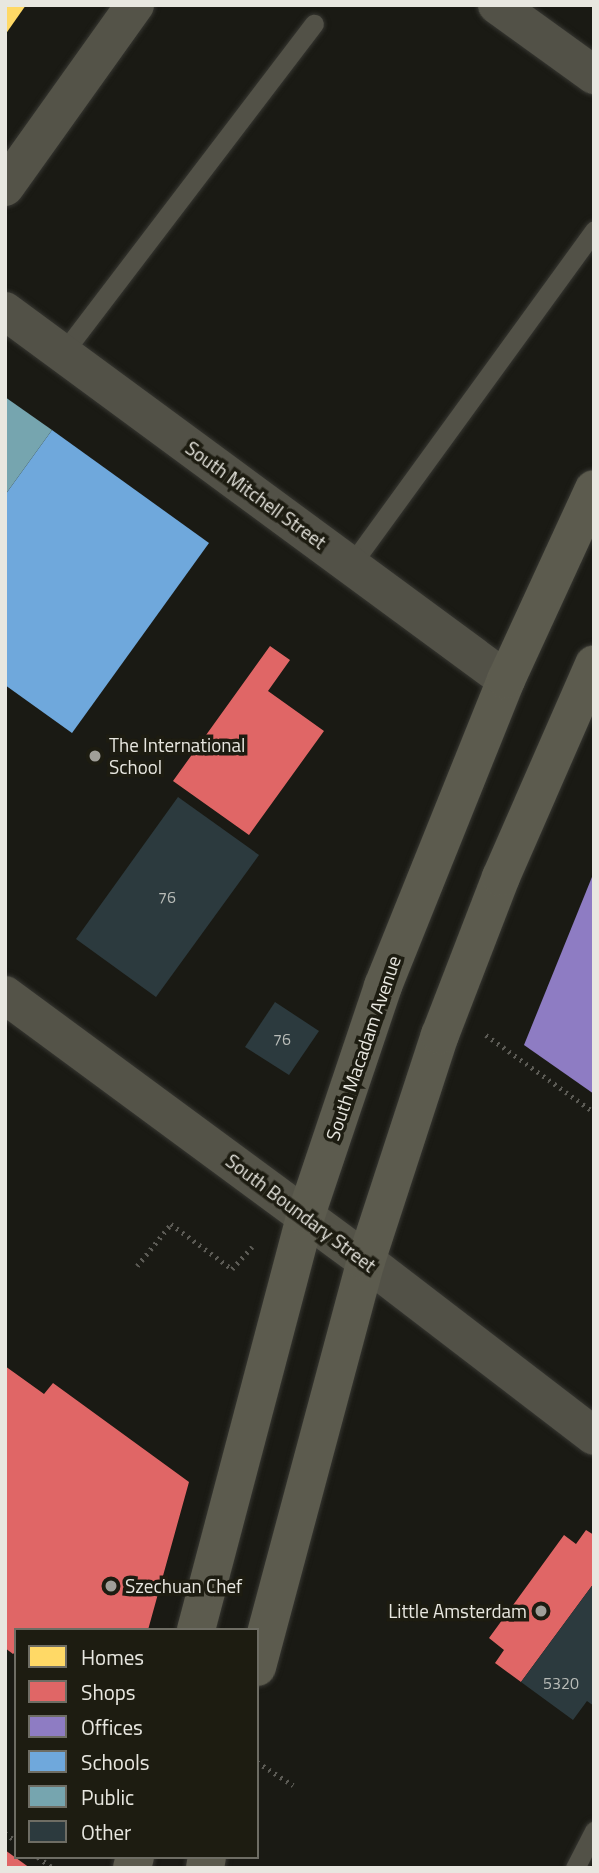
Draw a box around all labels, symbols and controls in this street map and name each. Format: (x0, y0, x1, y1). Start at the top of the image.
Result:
street label: South Mitchell Street (181, 436, 331, 554)
place label: The International School (109, 734, 245, 778)
marker: The International School (87, 748, 103, 764)
house number: 76 (158, 887, 176, 907)
street label: South Macadam Avenue (321, 953, 405, 1143)
house number: 76 (273, 1029, 291, 1049)
street label: South Boundary Street (221, 1149, 381, 1277)
place label: Szechuan Chef (125, 1575, 242, 1597)
marker: Szechuan Chef (103, 1578, 119, 1594)
place label: Little Amsterdam (388, 1600, 527, 1622)
marker: Little Amsterdam (533, 1603, 549, 1619)
legend (14, 1628, 259, 1859)
text: Homes (81, 1641, 144, 1673)
house number: 5320 (543, 1673, 579, 1693)
text: Shops (81, 1676, 136, 1708)
text: Offices (81, 1711, 143, 1743)
text: Schools (81, 1746, 150, 1778)
text: Public (81, 1781, 134, 1813)
text: Other (81, 1816, 131, 1848)

